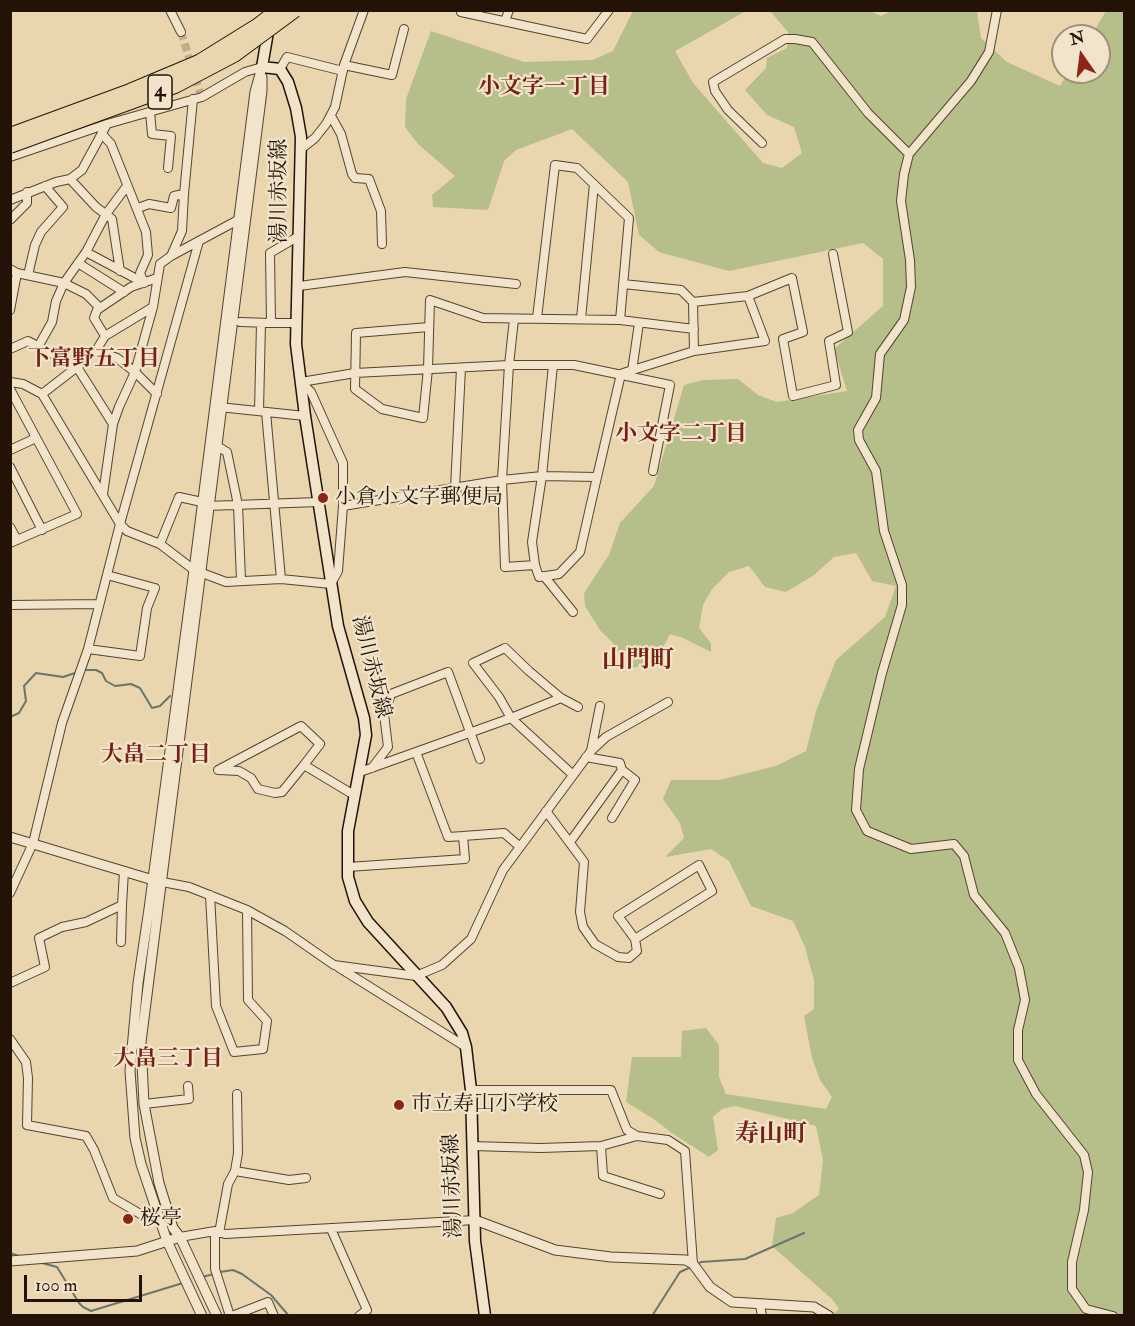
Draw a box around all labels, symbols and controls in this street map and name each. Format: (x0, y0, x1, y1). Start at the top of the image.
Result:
north arrow (1051, 24, 1111, 84)
text: N (1068, 27, 1086, 50)
road number: 4 (148, 75, 172, 109)
district label: 小文字一丁目 (478, 75, 610, 101)
street label: 湯川赤坂線 (267, 139, 293, 243)
district label: 下富野五丁目 (28, 347, 160, 373)
district label: 小文字二丁目 (615, 422, 747, 448)
place label: 小倉小文字郵便局 (335, 485, 503, 511)
marker: 小倉小文字郵便局 (316, 491, 330, 505)
street label: 湯川赤坂線 (345, 613, 395, 721)
district label: 山門町 (602, 648, 674, 676)
district label: 大畠二丁目 (101, 743, 211, 769)
district label: 大畠三丁目 (113, 1047, 223, 1073)
place label: 市立寿山小学校 (411, 1092, 558, 1118)
marker: 市立寿山小学校 (392, 1098, 406, 1112)
district label: 寿山町 (735, 1122, 807, 1150)
street label: 湯川赤坂線 (440, 1133, 468, 1239)
place label: 桜亭 (140, 1206, 182, 1232)
marker: 桜亭 (121, 1212, 135, 1226)
scale bar (27, 1263, 146, 1301)
text: 100 m (35, 1274, 78, 1297)

